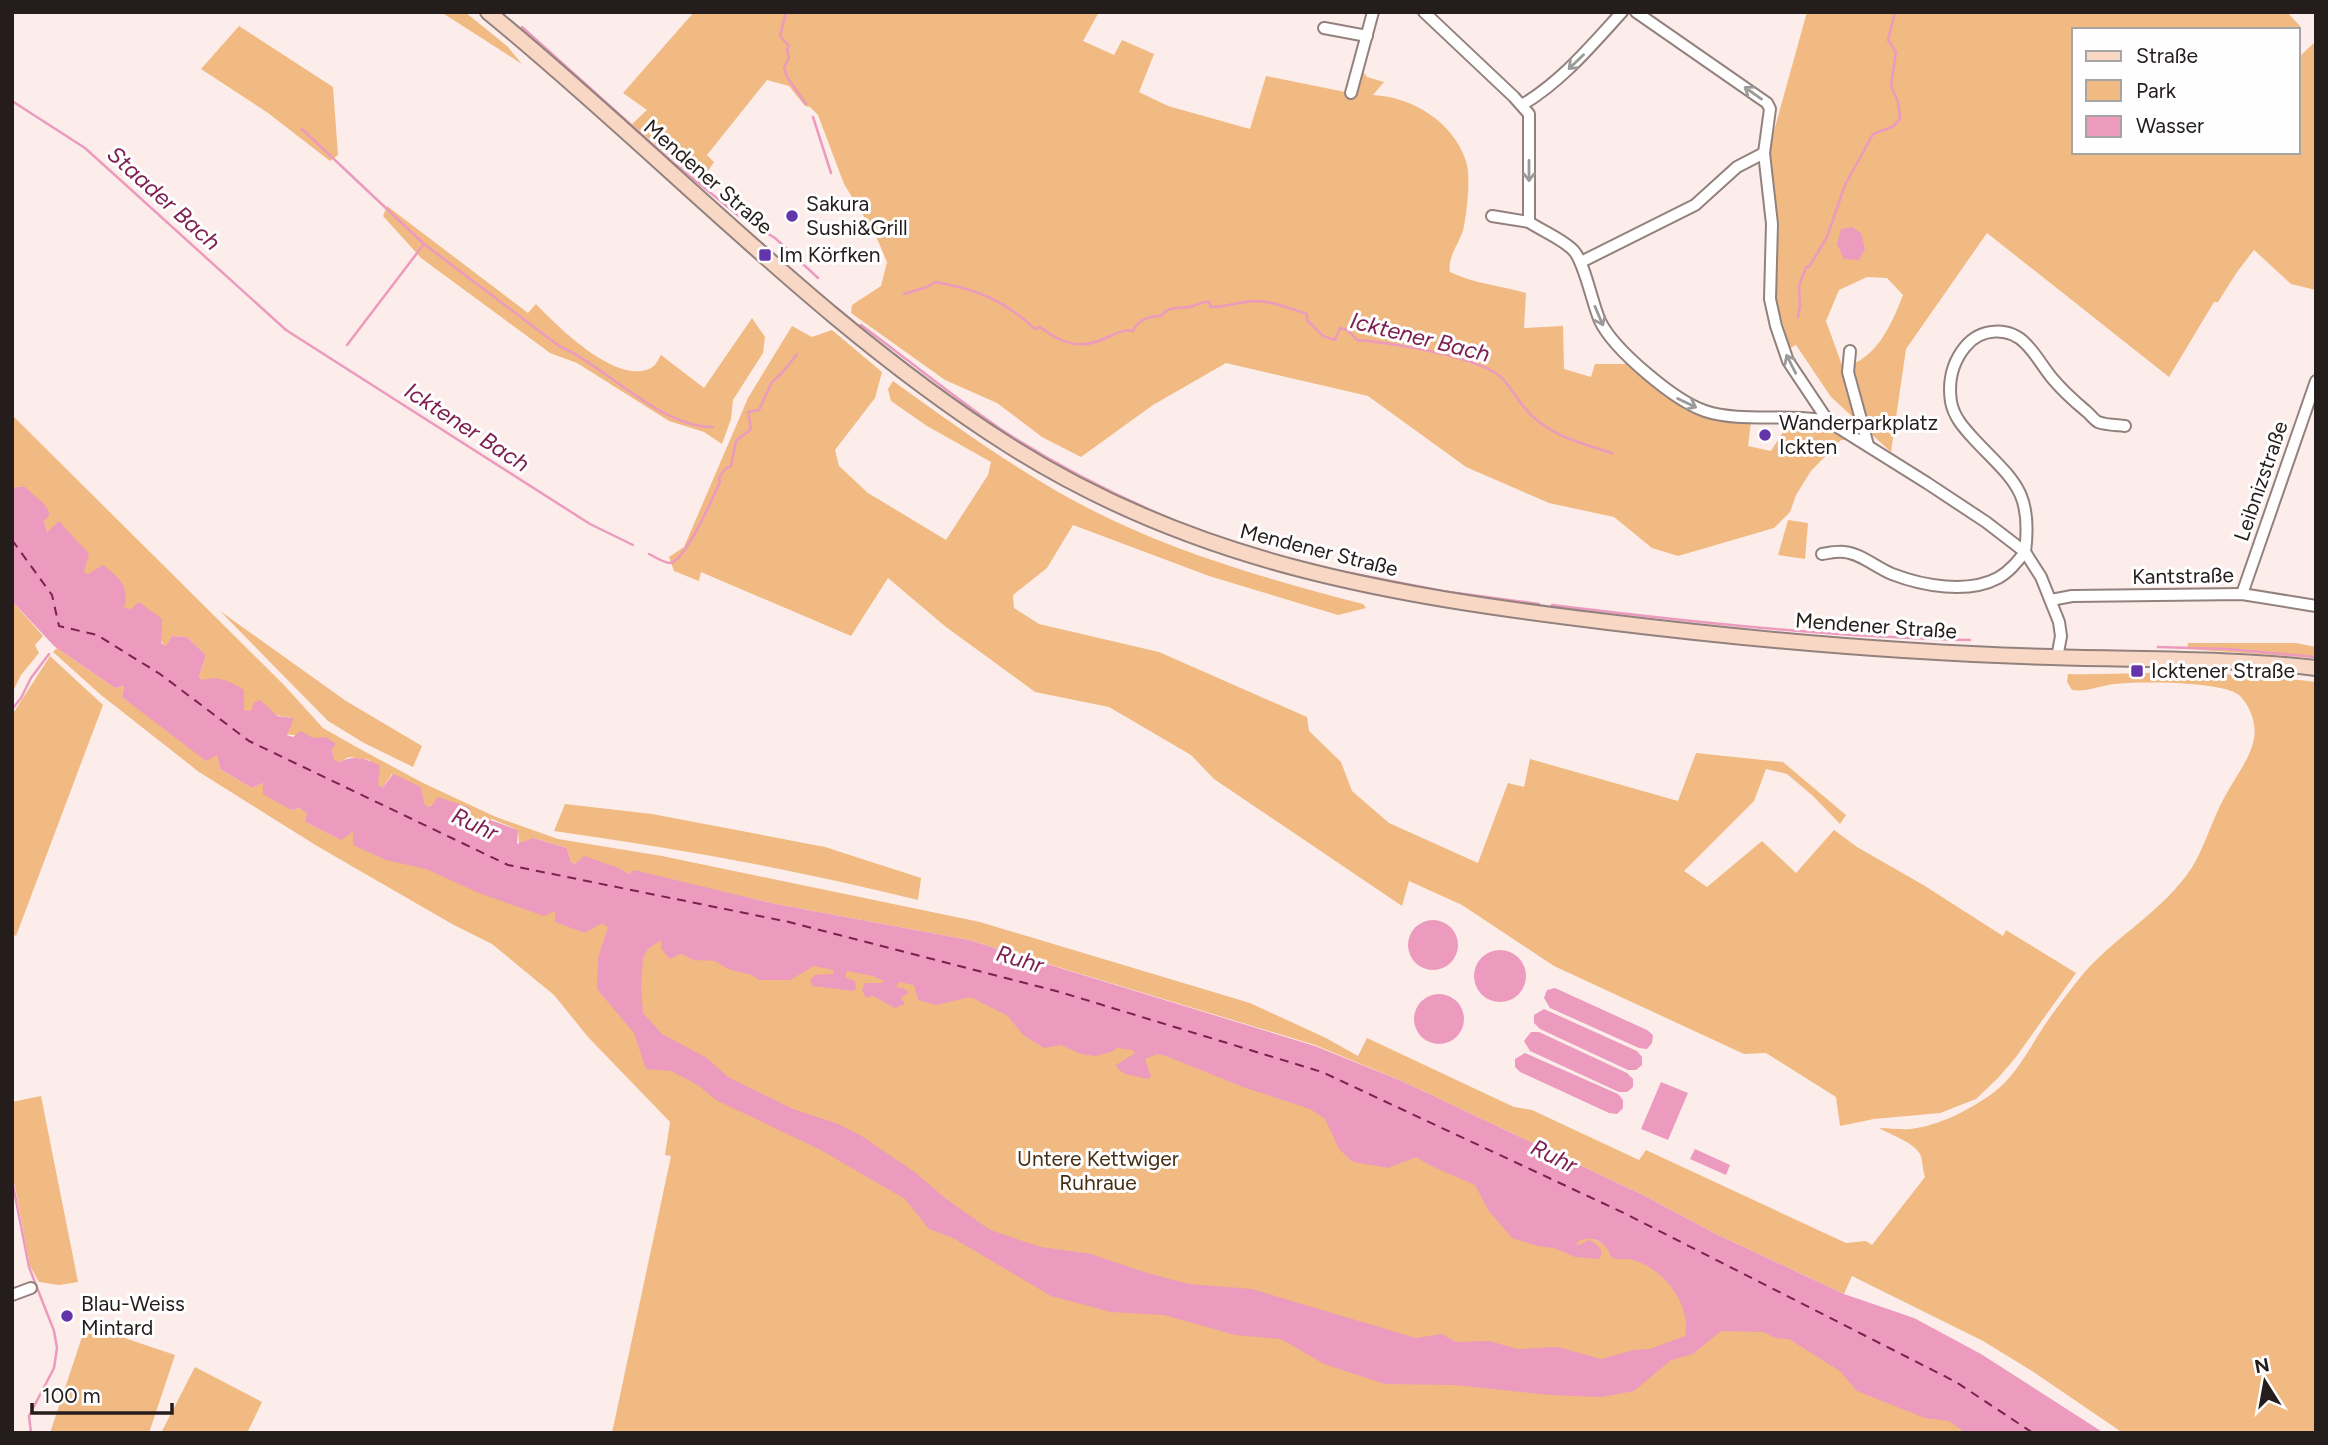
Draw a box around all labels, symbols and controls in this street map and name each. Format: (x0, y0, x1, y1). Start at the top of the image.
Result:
legend (2072, 28, 2300, 154)
text: Straße (2136, 43, 2198, 68)
one-way arrow (1567, 53, 1584, 70)
text: Park (2136, 78, 2177, 103)
one-way arrow (1744, 86, 1763, 100)
text: Wasser (2136, 113, 2204, 138)
street label: Mendener Straße (639, 114, 778, 239)
water label: Staader Bach (102, 140, 226, 256)
one-way arrow (1522, 159, 1536, 182)
place label: Sakura Sushi&Grill (806, 191, 908, 240)
marker: Sakura Sushi&Grill (784, 208, 800, 224)
place label: Im Körfken (779, 242, 881, 267)
marker: Im Körfken (757, 247, 773, 263)
one-way arrow (1593, 305, 1606, 326)
water label: Icktener Bach (1347, 306, 1493, 368)
one-way arrow (1784, 354, 1797, 375)
water label: Icktener Bach (399, 376, 535, 478)
one-way arrow (1676, 396, 1697, 410)
place label: Wanderparkplatz Ickten (1779, 410, 1938, 459)
street label: Leibnizstraße (2228, 418, 2293, 544)
marker: Wanderparkplatz Ickten (1757, 427, 1773, 443)
street label: Mendener Straße (1237, 518, 1401, 581)
street label: Kantstraße (2132, 562, 2234, 589)
street label: Mendener Straße (1794, 607, 1958, 644)
place label: Icktener Straße (2151, 658, 2295, 683)
marker: Icktener Straße (2129, 663, 2145, 679)
water label: Ruhr (447, 801, 504, 847)
water label: Ruhr (993, 939, 1048, 979)
water label: Ruhr (1526, 1133, 1583, 1180)
park label: Untere Kettwiger Ruhraue (1017, 1146, 1179, 1195)
place label: Blau-Weiss Mintard (81, 1291, 185, 1340)
marker: Blau-Weiss Mintard (59, 1308, 75, 1324)
north arrow (2230, 1347, 2300, 1417)
text: N (2252, 1353, 2271, 1378)
scale bar (32, 1372, 172, 1416)
text: 100 m (42, 1383, 101, 1408)

